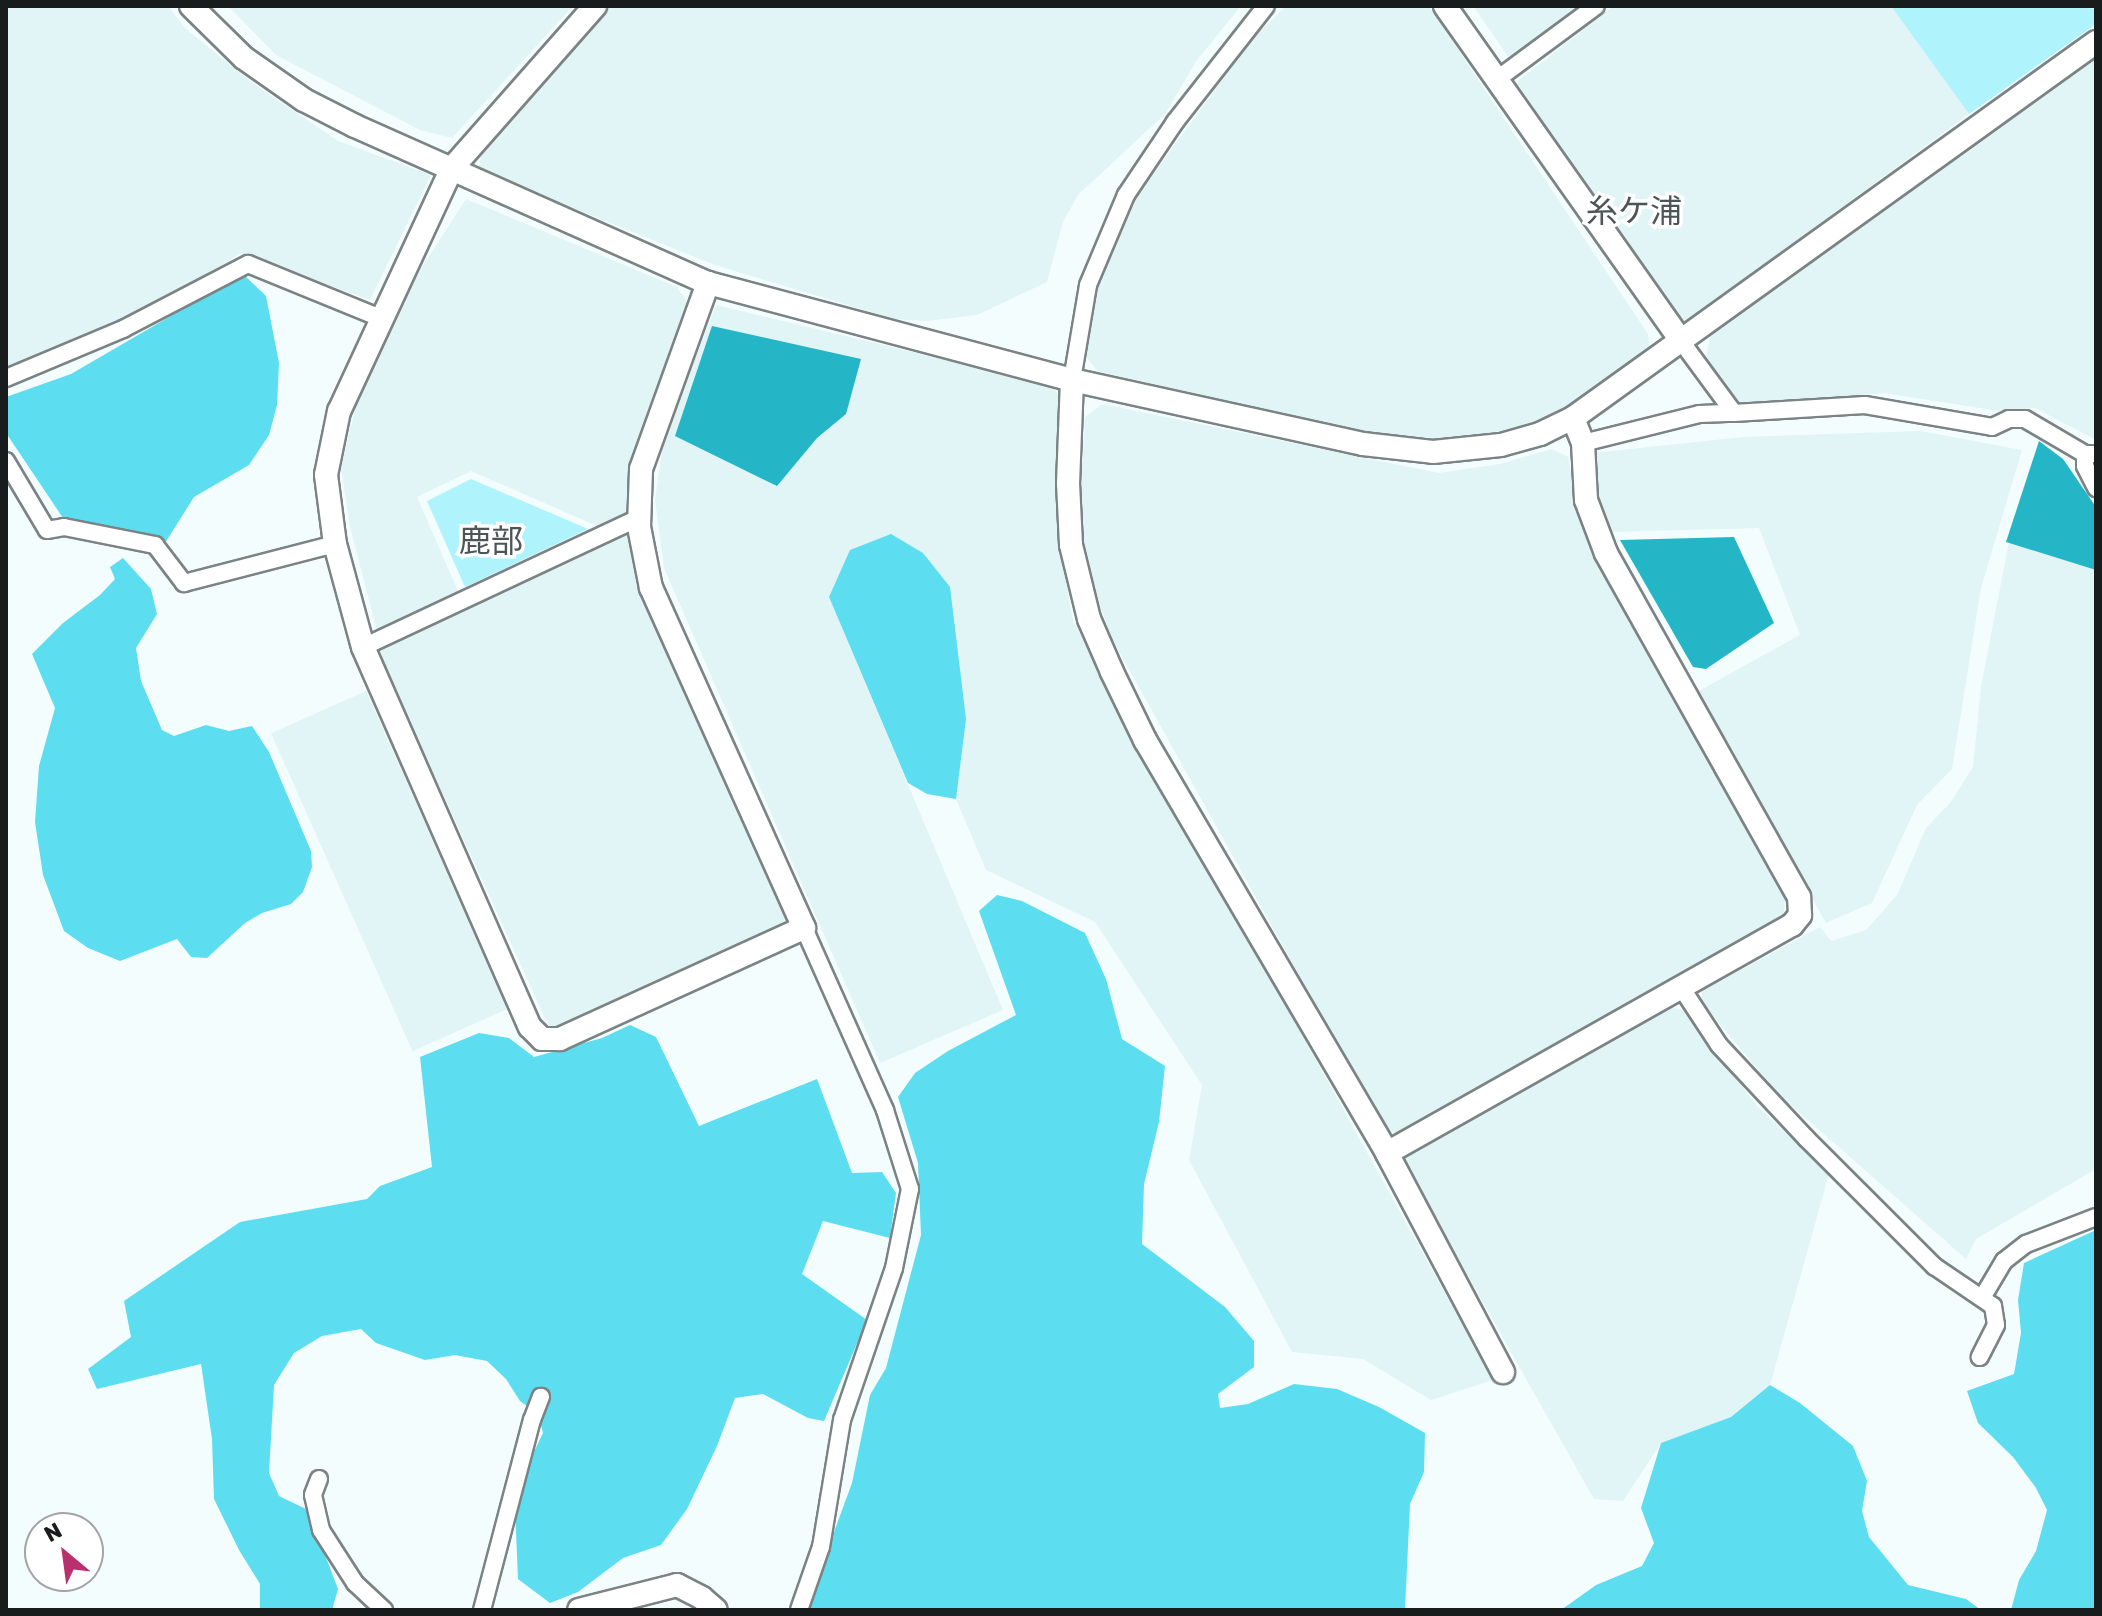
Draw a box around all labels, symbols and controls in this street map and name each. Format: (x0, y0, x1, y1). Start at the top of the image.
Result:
district label: 糸ケ浦 (1586, 192, 1682, 230)
district label: 鹿部 (459, 522, 523, 560)
north arrow (24, 1512, 104, 1592)
text: N (40, 1517, 67, 1548)

